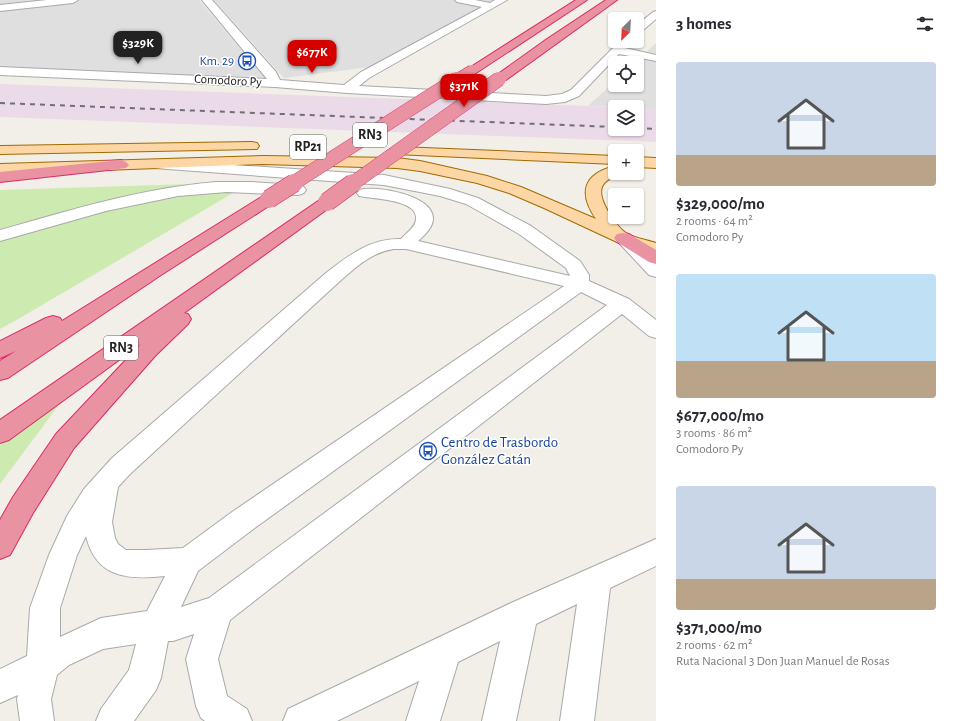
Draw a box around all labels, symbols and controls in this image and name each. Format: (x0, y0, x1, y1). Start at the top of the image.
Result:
north arrow (608, 12, 644, 48)
map controls (608, 12, 644, 224)
icon: filters (914, 13, 936, 35)
text: 3 homes (676, 15, 732, 32)
pin: $329K (110, 31, 166, 65)
text: $329K (122, 37, 154, 50)
pin: $677K (284, 40, 340, 74)
text: $677K (297, 46, 327, 59)
bus stop icon: Km. 29 (237, 51, 257, 71)
place label: Km. 29 (199, 55, 234, 68)
button: locate (608, 56, 644, 92)
street label: Comodoro Py (194, 73, 263, 89)
pin: $371K (436, 74, 492, 108)
text: $371K (449, 80, 479, 93)
icon: home (770, 88, 842, 160)
button: layers (608, 100, 644, 136)
road number: RN3 (353, 123, 387, 147)
road number: RP21 (290, 135, 326, 159)
button: + (608, 144, 644, 180)
button: − (608, 188, 644, 224)
text: $329,000/mo (676, 195, 765, 212)
text: 2 rooms · 64 m² (676, 215, 753, 228)
text: Comodoro Py (676, 231, 744, 244)
icon: home (770, 300, 842, 372)
road number: RN3 (104, 336, 138, 360)
text: $677,000/mo (676, 407, 764, 424)
text: 3 rooms · 86 m² (676, 427, 752, 440)
place label: Centro de Trasbordo González Catán (441, 435, 558, 467)
bus stop icon: Centro de Trasbordo González Catán (418, 441, 438, 461)
text: Comodoro Py (676, 443, 744, 456)
icon: home (770, 512, 842, 584)
text: $371,000/mo (676, 619, 762, 636)
text: 2 rooms · 62 m² (676, 639, 752, 652)
text: Ruta Nacional 3 Don Juan Manuel de Rosas (676, 655, 890, 668)

